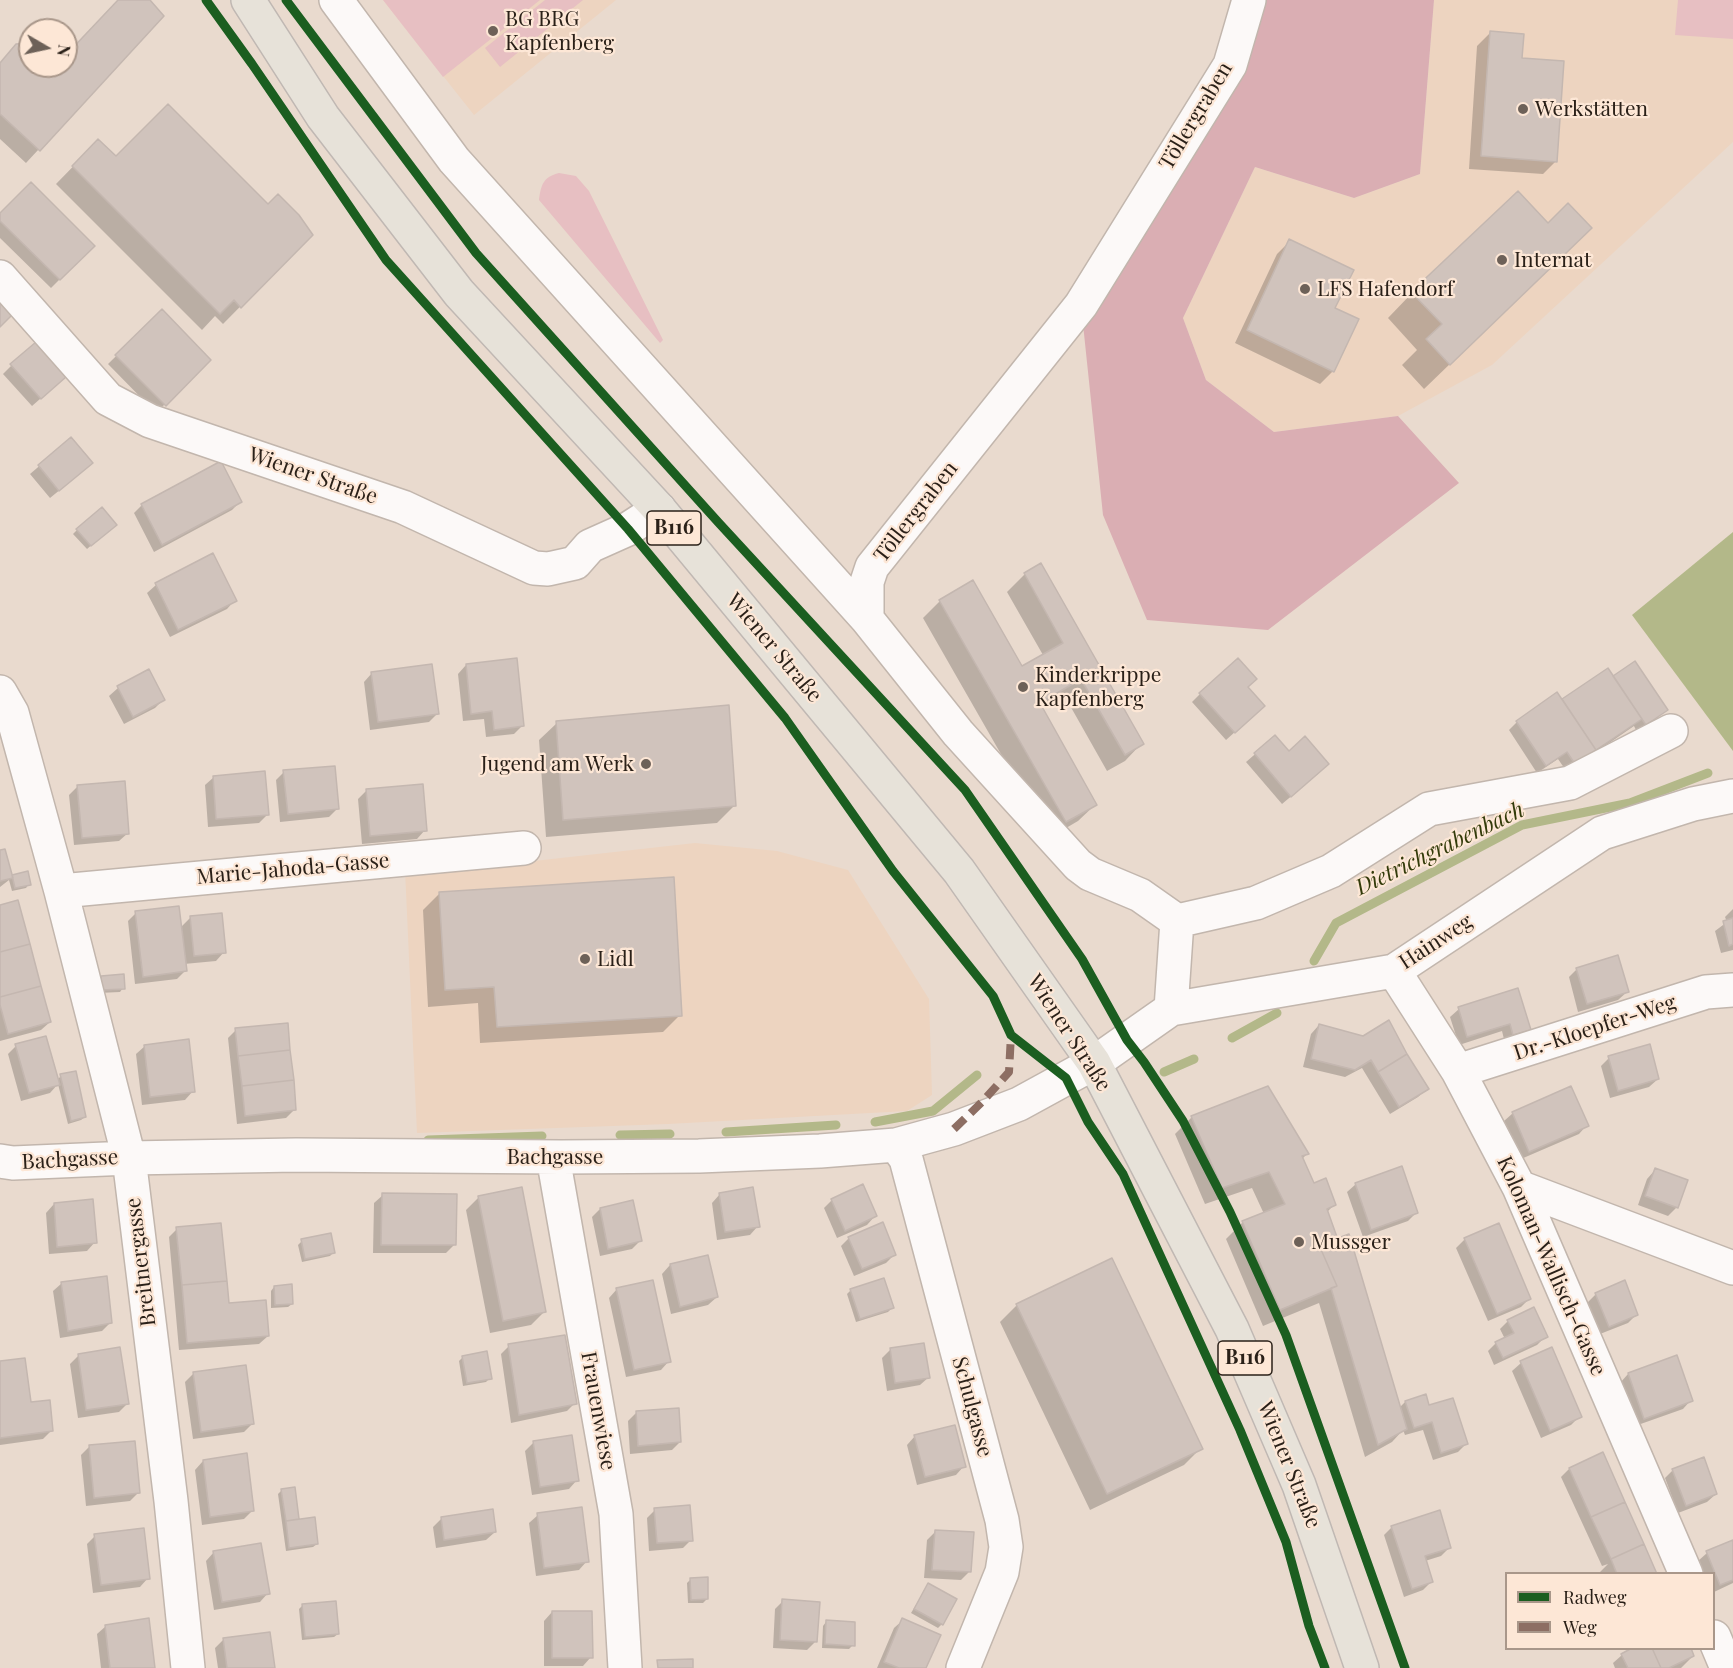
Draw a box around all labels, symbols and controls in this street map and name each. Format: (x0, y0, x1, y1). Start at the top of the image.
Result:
place label: BG BRG Kapfenberg (505, 6, 614, 56)
north arrow (18, 18, 78, 78)
marker: BG BRG Kapfenberg (486, 24, 500, 38)
text: N (53, 43, 76, 58)
street label: Töllergraben (1154, 58, 1238, 174)
place label: Werkstätten (1535, 96, 1648, 122)
marker: Werkstätten (1516, 102, 1530, 116)
place label: Internat (1514, 247, 1591, 273)
marker: Internat (1495, 253, 1509, 267)
place label: LFS Hafendorf (1317, 276, 1454, 302)
marker: LFS Hafendorf (1298, 282, 1312, 296)
street label: Wiener Straße (245, 442, 381, 510)
street label: Töllergraben (869, 457, 963, 567)
road number: B116 (647, 511, 701, 545)
street label: Wiener Straße (721, 588, 827, 708)
place label: Kinderkrippe Kapfenberg (1035, 662, 1161, 712)
marker: Kinderkrippe Kapfenberg (1016, 680, 1030, 694)
place label: Jugend am Werk (481, 751, 634, 777)
marker: Jugend am Werk (639, 757, 653, 771)
water label: Dietrichgrabenbach (1351, 797, 1529, 901)
street label: Marie-Jahoda-Gasse (196, 848, 390, 890)
street label: Hainweg (1395, 909, 1477, 975)
place label: Lidl (597, 946, 634, 972)
marker: Lidl (578, 952, 592, 966)
street label: Wiener Straße (1022, 970, 1116, 1096)
street label: Dr.-Kloepfer-Weg (1511, 990, 1679, 1066)
street label: Bachgasse (507, 1144, 603, 1170)
street label: Bachgasse (21, 1145, 119, 1175)
street label: Koloman-Wallisch-Gasse (1491, 1152, 1611, 1380)
street label: Breitnergasse (121, 1196, 161, 1328)
place label: Mussger (1311, 1229, 1391, 1255)
marker: Mussger (1292, 1235, 1306, 1249)
road number: B116 (1218, 1341, 1272, 1375)
street label: Frauenwiese (575, 1350, 621, 1472)
street label: Schulgasse (947, 1354, 997, 1460)
street label: Wiener Straße (1252, 1398, 1326, 1532)
legend (1505, 1572, 1715, 1650)
text: Radweg (1563, 1585, 1626, 1609)
text: Weg (1563, 1615, 1597, 1639)

